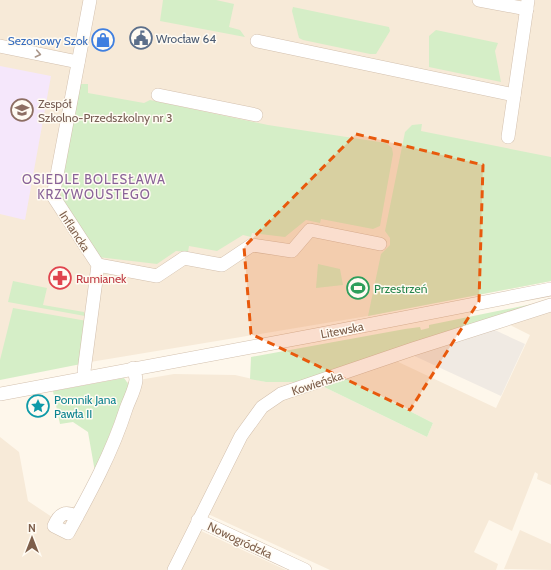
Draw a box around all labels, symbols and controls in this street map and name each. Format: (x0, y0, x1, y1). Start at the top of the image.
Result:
public building icon: Wrocław 64 (128, 25, 154, 51)
shop icon: Sezonowy Szok (90, 27, 116, 53)
place label: Wrocław 64 (156, 31, 216, 46)
place label: Sezonowy Szok (8, 33, 89, 48)
one-way arrow (35, 49, 41, 57)
place label: Zespół Szkolno-Przedszkolny nr 3 (38, 96, 173, 125)
school or university icon: Zespół Szkolno-Przedszkolny nr 3 (9, 97, 35, 123)
district label: OSIEDLE BOLESŁAWA KRZYWOUSTEGO (22, 171, 166, 202)
street label: Inflancka (56, 208, 94, 254)
pharmacy icon: Rumianek (47, 265, 73, 291)
place label: Rumianek (76, 271, 127, 286)
sports icon: Przestrzeń (345, 275, 371, 301)
place label: Przestrzeń (374, 281, 428, 296)
street label: Litewska (319, 318, 365, 342)
street label: Kowieńska (289, 368, 345, 398)
place label: Pomnik Jana Pawła II (54, 392, 117, 421)
place icon: Pomnik Jana Pawła II (25, 393, 51, 419)
north arrow (12, 518, 52, 558)
street label: Nowogródzka (205, 518, 275, 562)
text: N (28, 521, 36, 535)

